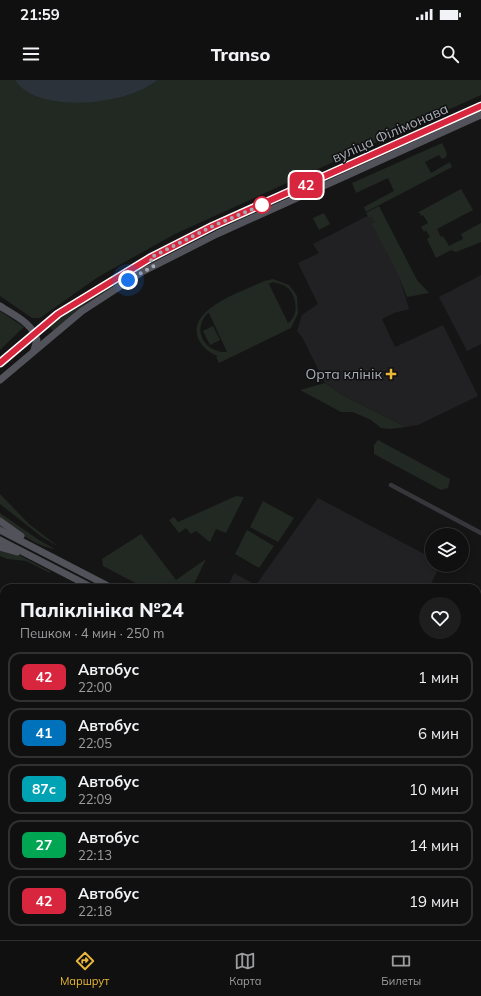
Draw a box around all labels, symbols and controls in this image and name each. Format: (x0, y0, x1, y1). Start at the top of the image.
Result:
text: 21:59 (20, 5, 60, 24)
icon: menu (20, 43, 42, 65)
text: Transo (211, 43, 270, 66)
icon: search (439, 43, 461, 65)
street label: вуліца Філімонава (329, 99, 451, 167)
line badge: 42 (288, 172, 324, 198)
text: 42 (298, 176, 314, 194)
unlabelled marker (253, 196, 271, 214)
your location (118, 270, 138, 290)
place label: Орта клінік (305, 365, 382, 383)
marker: Орта клінік (385, 368, 397, 380)
map controls (425, 528, 469, 572)
button: layers (425, 528, 469, 572)
button: heart (419, 597, 461, 639)
text: Паліклініка №24 (20, 598, 184, 622)
text: Пешком · 4 мин · 250 m (20, 625, 164, 641)
text: Автобус (78, 660, 139, 679)
text: 42 (36, 668, 52, 686)
text: 1 мин (418, 668, 459, 687)
text: 22:00 (78, 679, 112, 695)
text: Автобус (78, 716, 139, 735)
text: 41 (36, 724, 52, 742)
text: 6 мин (418, 724, 459, 743)
text: 22:05 (78, 735, 112, 751)
text: Автобус (78, 772, 139, 791)
text: 87с (32, 780, 56, 798)
text: 10 мин (409, 780, 459, 799)
text: 22:09 (78, 791, 112, 807)
text: Автобус (78, 828, 139, 847)
text: 27 (36, 836, 52, 854)
text: 14 мин (409, 836, 459, 855)
text: 22:13 (78, 847, 112, 863)
text: Автобус (78, 884, 139, 903)
text: 42 (36, 892, 52, 910)
text: 19 мин (409, 892, 459, 911)
text: 22:18 (78, 903, 112, 919)
tab: Маршрут (60, 950, 109, 988)
tab: Карта (229, 950, 262, 988)
tab: Билеты (381, 950, 421, 988)

